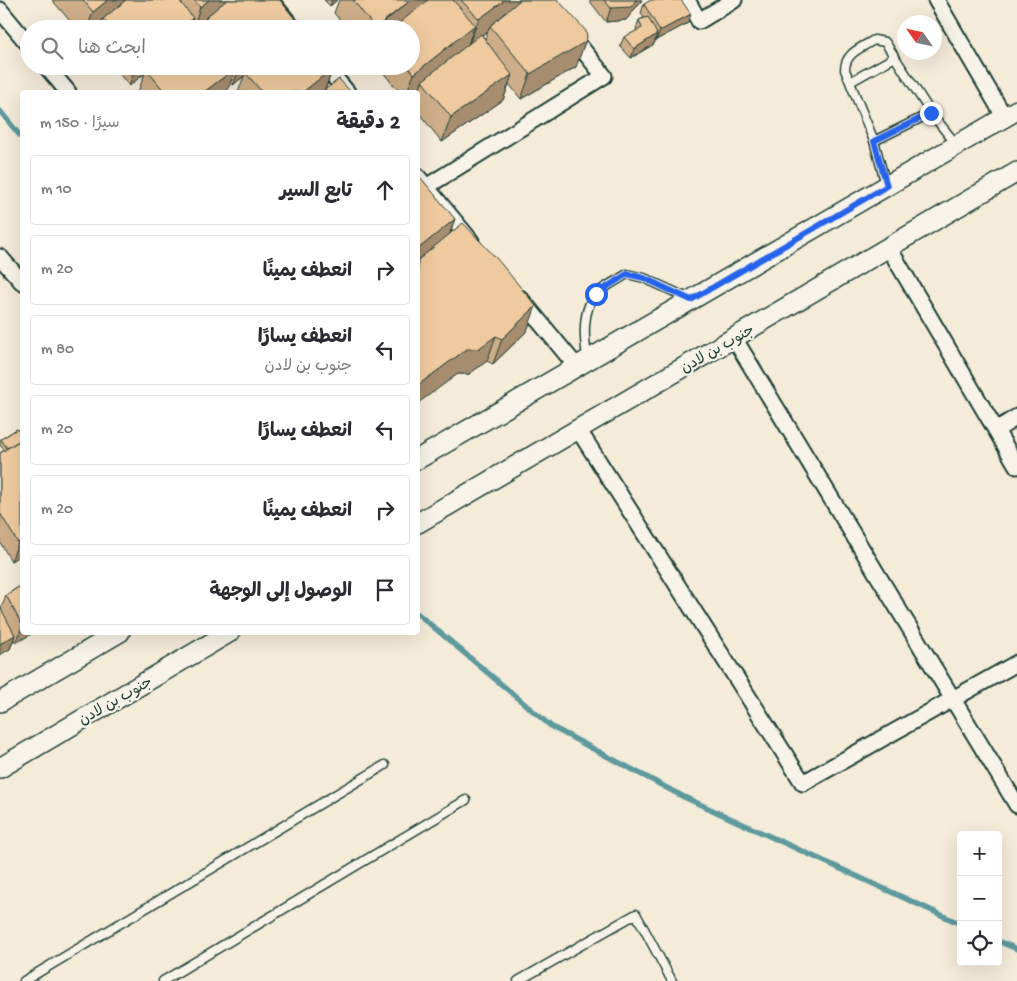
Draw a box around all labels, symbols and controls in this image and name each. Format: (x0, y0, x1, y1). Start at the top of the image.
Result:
north arrow (897, 15, 942, 60)
search box (20, 20, 420, 75)
icon: search (38, 34, 66, 62)
text: ابحث هنا (78, 38, 146, 61)
route end (920, 102, 943, 125)
text: 2 دقيقة (336, 112, 400, 137)
text: سيرًا · 150 m (40, 115, 120, 134)
icon: ahead (371, 176, 399, 204)
text: 10 m (41, 181, 72, 200)
text: تابع السير (280, 181, 352, 204)
icon: right (371, 256, 399, 284)
text: 20 m (41, 261, 73, 280)
text: انعطف يمينًا (263, 261, 352, 284)
route start (585, 283, 608, 306)
street label: جنوب بن لادن (678, 321, 758, 378)
text: انعطف يسارًا (258, 327, 352, 350)
icon: left (371, 336, 399, 364)
text: 80 m (41, 341, 74, 360)
text: جنوب بن لادن (264, 358, 352, 377)
icon: left (371, 416, 399, 444)
text: 20 m (41, 421, 73, 440)
text: انعطف يسارًا (258, 421, 352, 444)
icon: right (371, 496, 399, 524)
text: 20 m (41, 501, 73, 520)
text: انعطف يمينًا (263, 501, 352, 524)
icon: arrive (371, 576, 399, 604)
text: الوصول إلى الوجهة (209, 581, 352, 604)
street label: جنوب بن لادن (76, 673, 156, 730)
map controls (957, 831, 1002, 966)
button: + (957, 831, 1002, 876)
button: − (957, 876, 1002, 921)
button: locate (957, 921, 1002, 966)

